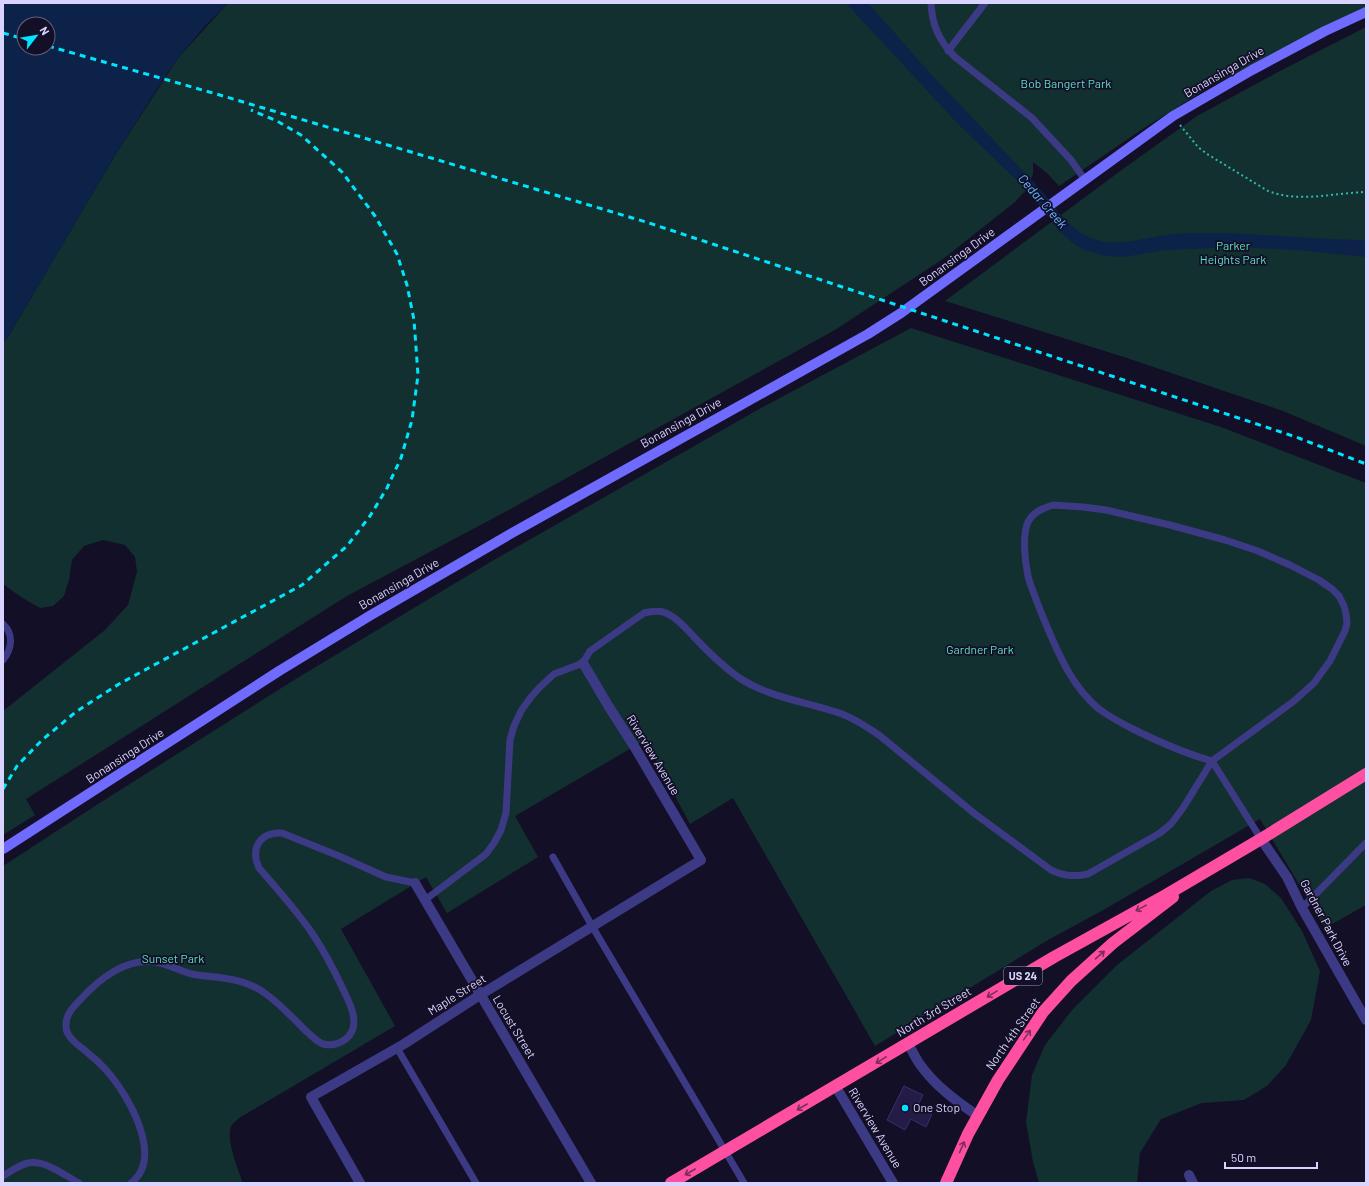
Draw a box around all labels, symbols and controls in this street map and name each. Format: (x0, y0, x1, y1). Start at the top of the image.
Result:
north arrow (16, 16, 56, 56)
text: N (38, 24, 52, 37)
street label: Bonansinga Drive (1181, 43, 1266, 100)
park label: Bob Bangert Park (1021, 76, 1111, 90)
water label: Cedar Creek (1015, 170, 1072, 232)
street label: Bonansinga Drive (916, 224, 997, 288)
park label: Parker Heights Park (1200, 238, 1266, 266)
street label: Bonansinga Drive (638, 394, 723, 450)
street label: Bonansinga Drive (356, 555, 441, 612)
park label: Gardner Park (946, 642, 1014, 656)
street label: Riverview Avenue (624, 712, 683, 797)
street label: Bonansinga Drive (83, 725, 166, 786)
street label: Gardner Park Drive (1298, 877, 1356, 968)
one-way arrow (1136, 905, 1148, 913)
park label: Sunset Park (142, 951, 204, 965)
one-way arrow (1095, 951, 1105, 960)
road number: US 24 (1004, 967, 1042, 985)
street label: Maple Street (425, 971, 488, 1017)
street label: North 3rd Street (894, 983, 973, 1039)
one-way arrow (986, 990, 998, 998)
street label: Locust Street (490, 992, 539, 1061)
street label: North 4th Street (982, 995, 1042, 1072)
one-way arrow (1023, 1030, 1031, 1041)
one-way arrow (875, 1057, 887, 1065)
street label: Riverview Avenue (846, 1085, 905, 1170)
place label: One Stop (913, 1100, 960, 1114)
one-way arrow (796, 1103, 808, 1111)
marker: One Stop (900, 1103, 910, 1113)
one-way arrow (959, 1142, 966, 1154)
scale bar (1225, 1144, 1317, 1170)
text: 50 m (1231, 1150, 1256, 1164)
one-way arrow (684, 1169, 696, 1177)

